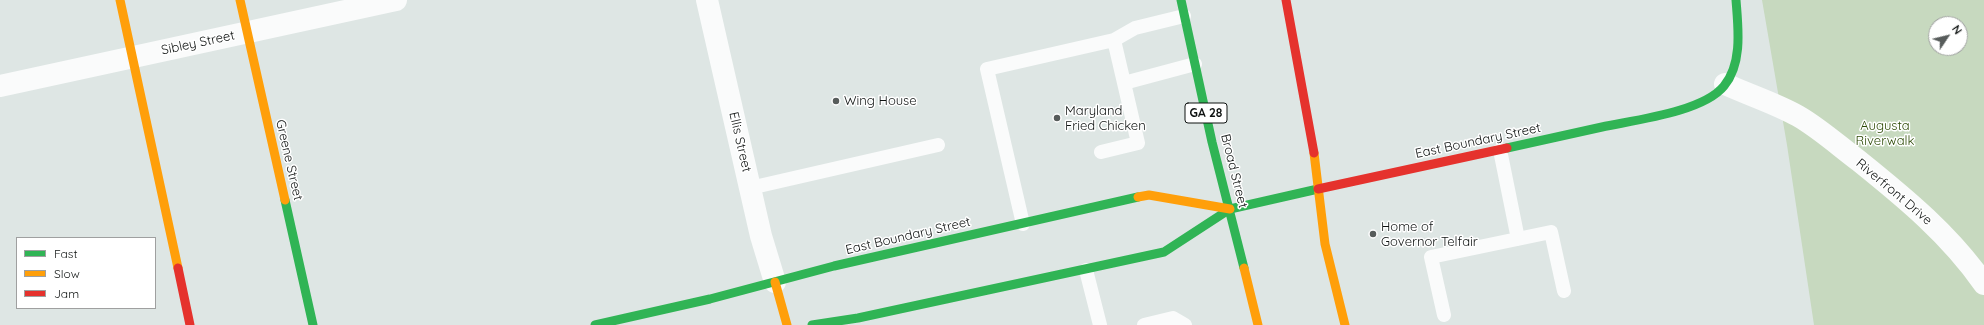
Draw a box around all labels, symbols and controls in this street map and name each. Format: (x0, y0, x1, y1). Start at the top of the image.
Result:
north arrow (1928, 16, 1968, 56)
text: N (1949, 22, 1965, 37)
street label: Sibley Street (160, 28, 236, 58)
place label: Wing House (844, 93, 917, 109)
marker: Wing House (831, 96, 841, 106)
place label: Maryland Fried Chicken (1065, 103, 1146, 134)
road number: GA 28 (1185, 103, 1227, 123)
street label: Ellis Street (726, 110, 754, 174)
marker: Maryland Fried Chicken (1052, 113, 1062, 123)
street label: Greene Street (272, 118, 306, 202)
park label: Augusta Riverwalk (1856, 118, 1914, 149)
street label: East Boundary Street (1414, 120, 1542, 162)
street label: Broad Street (1217, 132, 1251, 210)
street label: Riverfront Drive (1853, 156, 1935, 228)
street label: East Boundary Street (844, 214, 972, 258)
place label: Home of Governor Telfair (1381, 219, 1478, 250)
marker: Home of Governor Telfair (1368, 229, 1378, 239)
legend (16, 237, 156, 309)
text: Fast (54, 246, 78, 261)
text: Slow (54, 266, 80, 281)
text: Jam (54, 286, 79, 301)

